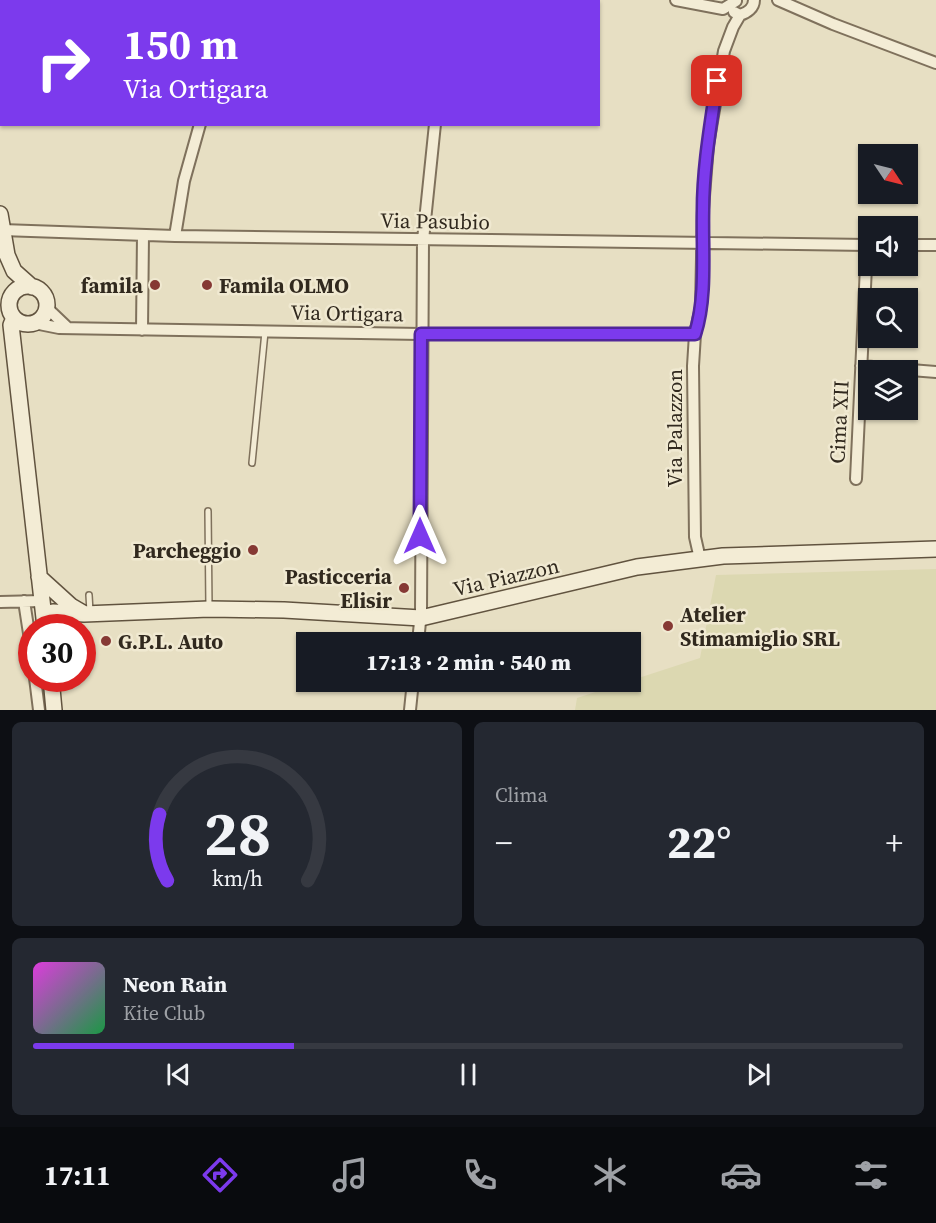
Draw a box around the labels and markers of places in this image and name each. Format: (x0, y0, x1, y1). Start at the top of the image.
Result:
pin (691, 55, 742, 106)
place label: famila (81, 271, 144, 300)
place label: Famila OLMO (219, 271, 349, 300)
marker: famila (148, 278, 162, 292)
marker: Famila OLMO (200, 278, 214, 292)
place label: Parcheggio (133, 536, 241, 565)
marker: Parcheggio (246, 543, 260, 557)
place label: Pasticceria Elisir (285, 562, 393, 615)
marker: Pasticceria Elisir (397, 581, 411, 595)
place label: Atelier Stimamiglio SRL (680, 600, 840, 653)
marker: Atelier Stimamiglio SRL (661, 619, 675, 633)
place label: G.P.L. Auto (118, 627, 223, 656)
marker: G.P.L. Auto (99, 634, 113, 648)

